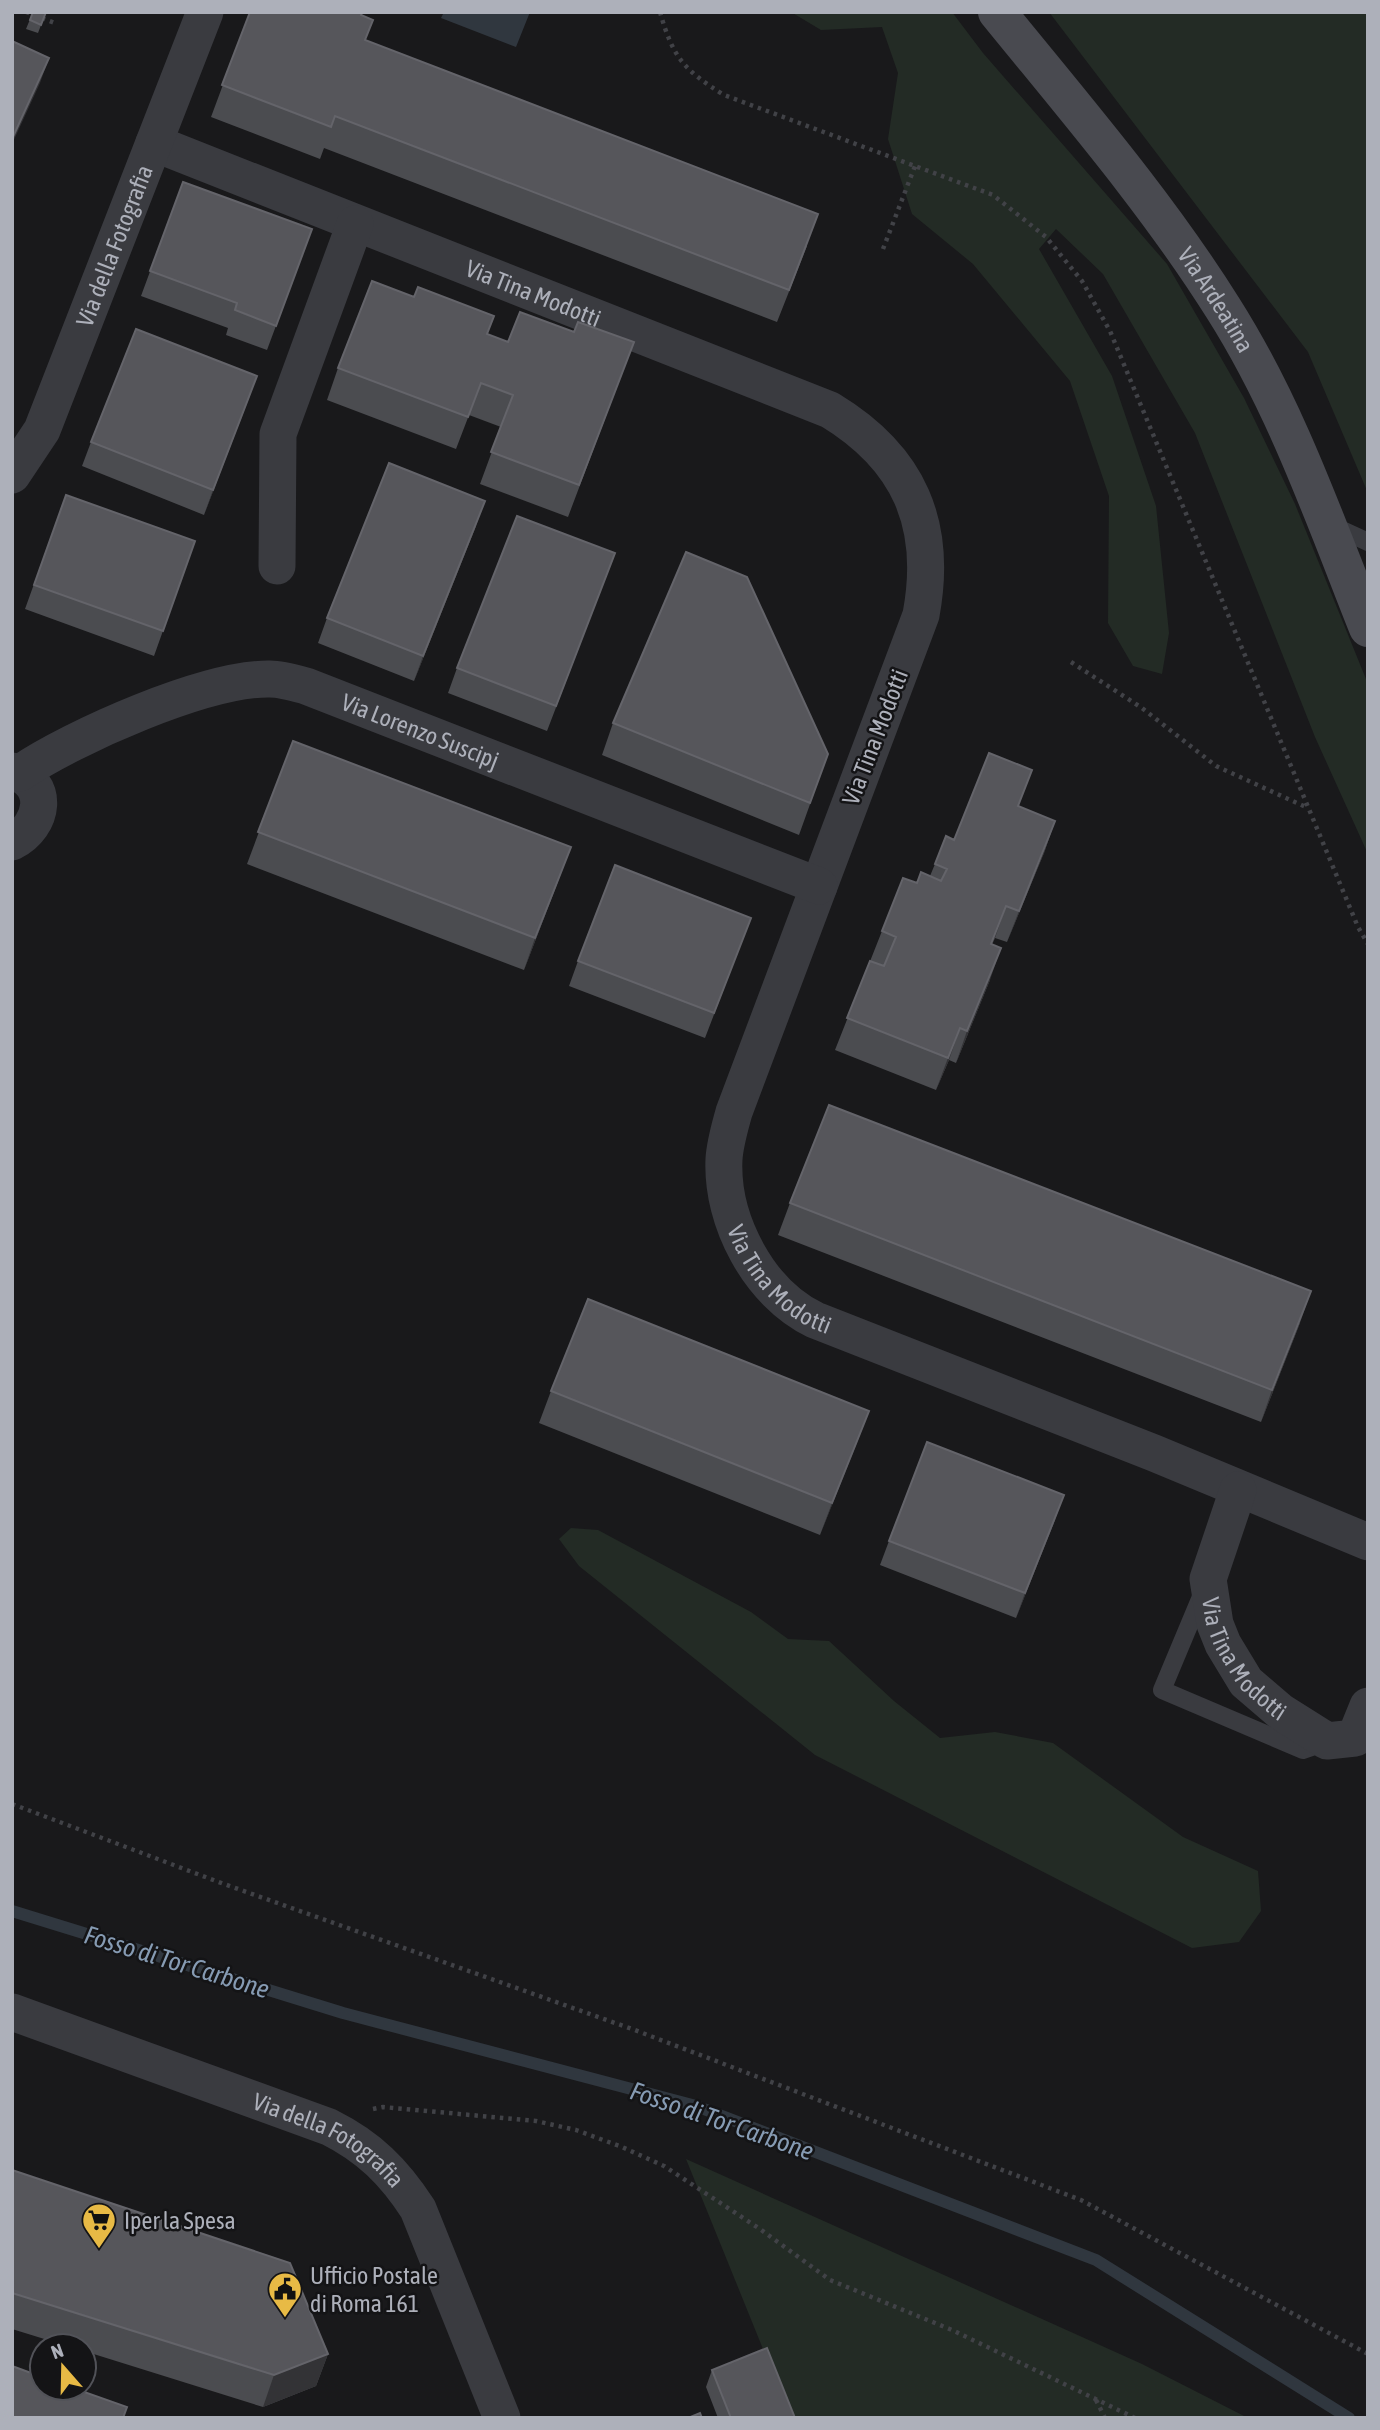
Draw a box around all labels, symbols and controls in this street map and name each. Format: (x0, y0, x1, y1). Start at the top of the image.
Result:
street label: Via della Fotografia (70, 161, 158, 330)
street label: Via Ardeatina (1173, 242, 1260, 357)
street label: Via Tina Modotti (462, 254, 605, 332)
street label: Via Tina Modotti (837, 666, 913, 808)
street label: Via Lorenzo Suscipj (338, 688, 503, 773)
street label: Via Tina Modotti (722, 1221, 835, 1339)
street label: Via Tina Modotti (1198, 1595, 1292, 1726)
water label: Fosso di Tor Carbone (81, 1920, 273, 2004)
water label: Fosso di Tor Carbone (626, 2076, 818, 2166)
street label: Via della Fotografia (249, 2087, 410, 2192)
supermarket icon: Iper la Spesa (80, 2201, 118, 2250)
place label: Iper la Spesa (124, 2207, 236, 2234)
place label: Ufficio Postale di Roma 161 (310, 2262, 438, 2317)
public building icon: Ufficio Postale di Roma 161 (266, 2270, 304, 2319)
north arrow (28, 2332, 98, 2402)
text: N (48, 2339, 66, 2363)

